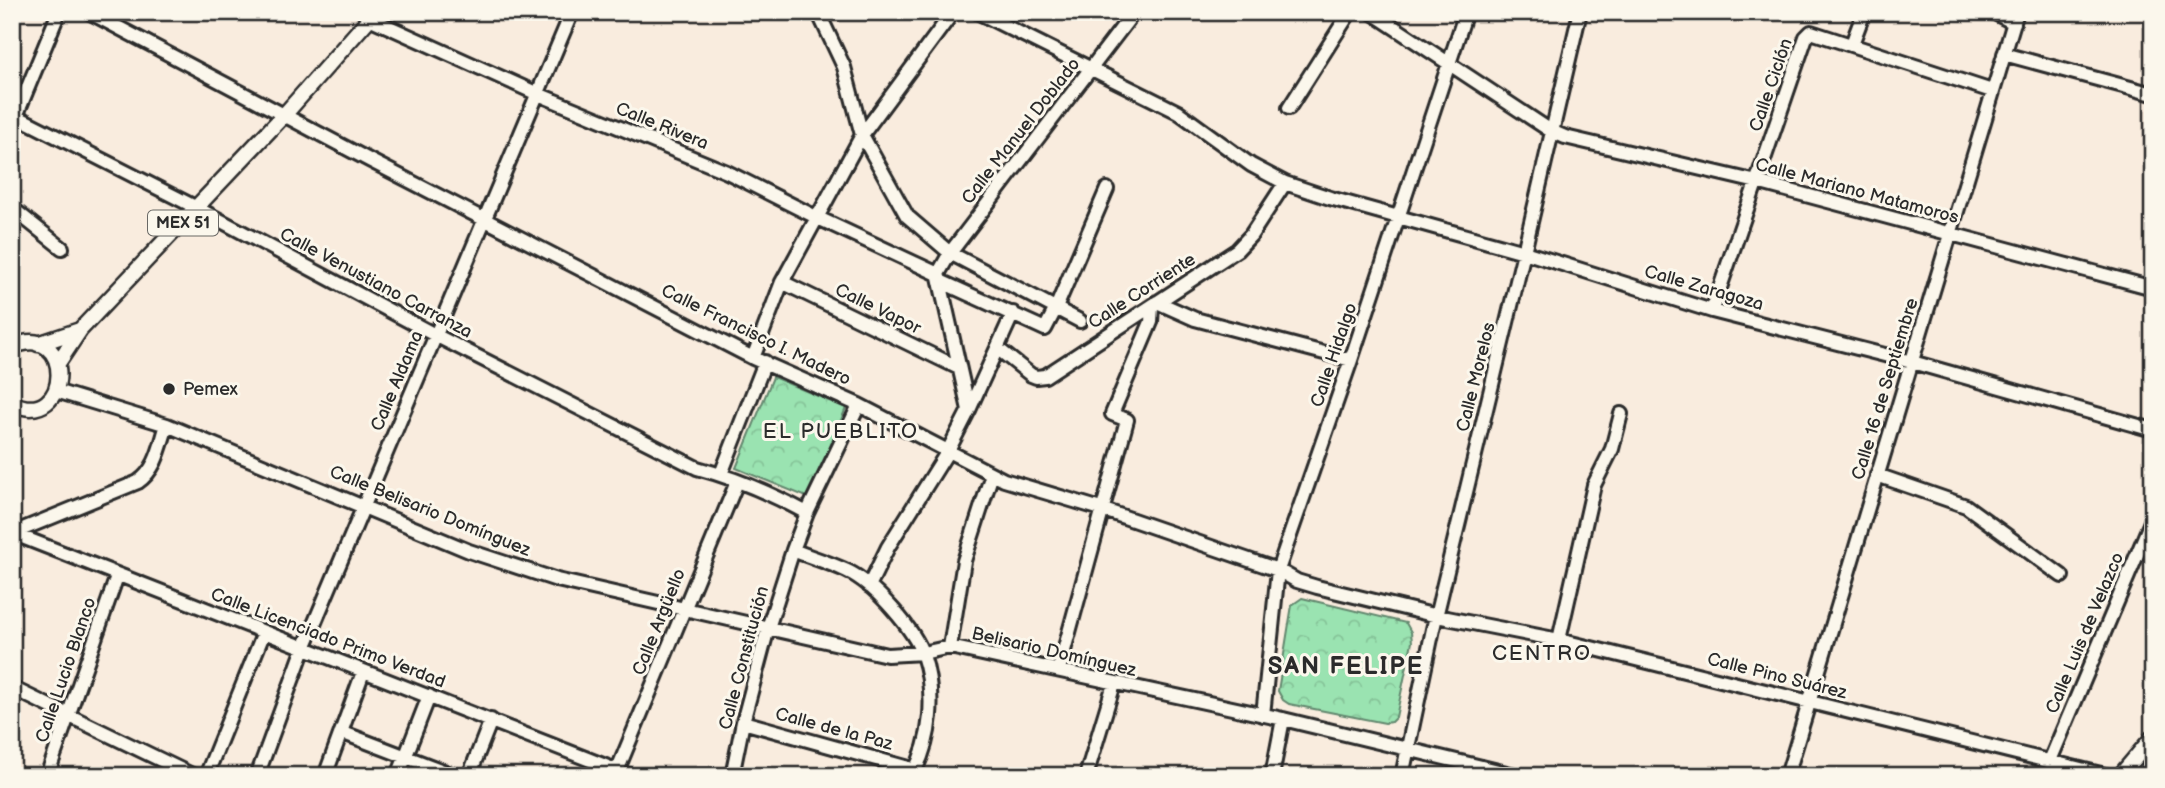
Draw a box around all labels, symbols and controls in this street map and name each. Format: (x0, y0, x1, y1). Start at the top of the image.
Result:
street label: Calle Ciclón (1745, 36, 1797, 134)
street label: Calle Manuel Doblado (957, 54, 1085, 208)
street label: Calle Rivera (613, 98, 711, 154)
street label: Calle Mariano Matamoros (1753, 154, 1961, 228)
road number: MEX 51 (148, 210, 218, 236)
street label: Calle Venustiano Carranza (276, 223, 476, 343)
street label: Calle Corriente (1085, 248, 1200, 333)
street label: Calle Zaragoza (1642, 261, 1766, 315)
street label: Calle Vapor (832, 279, 925, 339)
street label: Calle Francisco I. Madero (658, 280, 854, 390)
street label: Calle 16 de Septiembre (1847, 295, 1923, 482)
street label: Calle Hidalgo (1306, 300, 1362, 410)
street label: Calle Morelos (1452, 320, 1500, 434)
street label: Calle Aldama (366, 328, 428, 434)
place label: Pemex (183, 379, 239, 400)
marker: Pemex (161, 381, 177, 397)
district label: EL PUEBLITO (763, 419, 919, 444)
street label: Calle Belisario Domínguez (327, 461, 534, 561)
street label: Calle Luis de Velazco (2042, 549, 2128, 717)
street label: Calle Argüello (628, 566, 690, 678)
street label: Calle Licenciado Primo Verdad (208, 583, 448, 693)
street label: Calle Constitución (715, 584, 773, 732)
street label: Calle Lucio Blanco (31, 595, 101, 745)
street label: Belisario Domínguez (970, 623, 1139, 681)
district label: CENTRO (1492, 641, 1592, 666)
street label: Calle Pino Suárez (1705, 648, 1849, 704)
district label: SAN FELIPE (1268, 652, 1424, 681)
street label: Calle de la Paz (773, 703, 895, 755)

